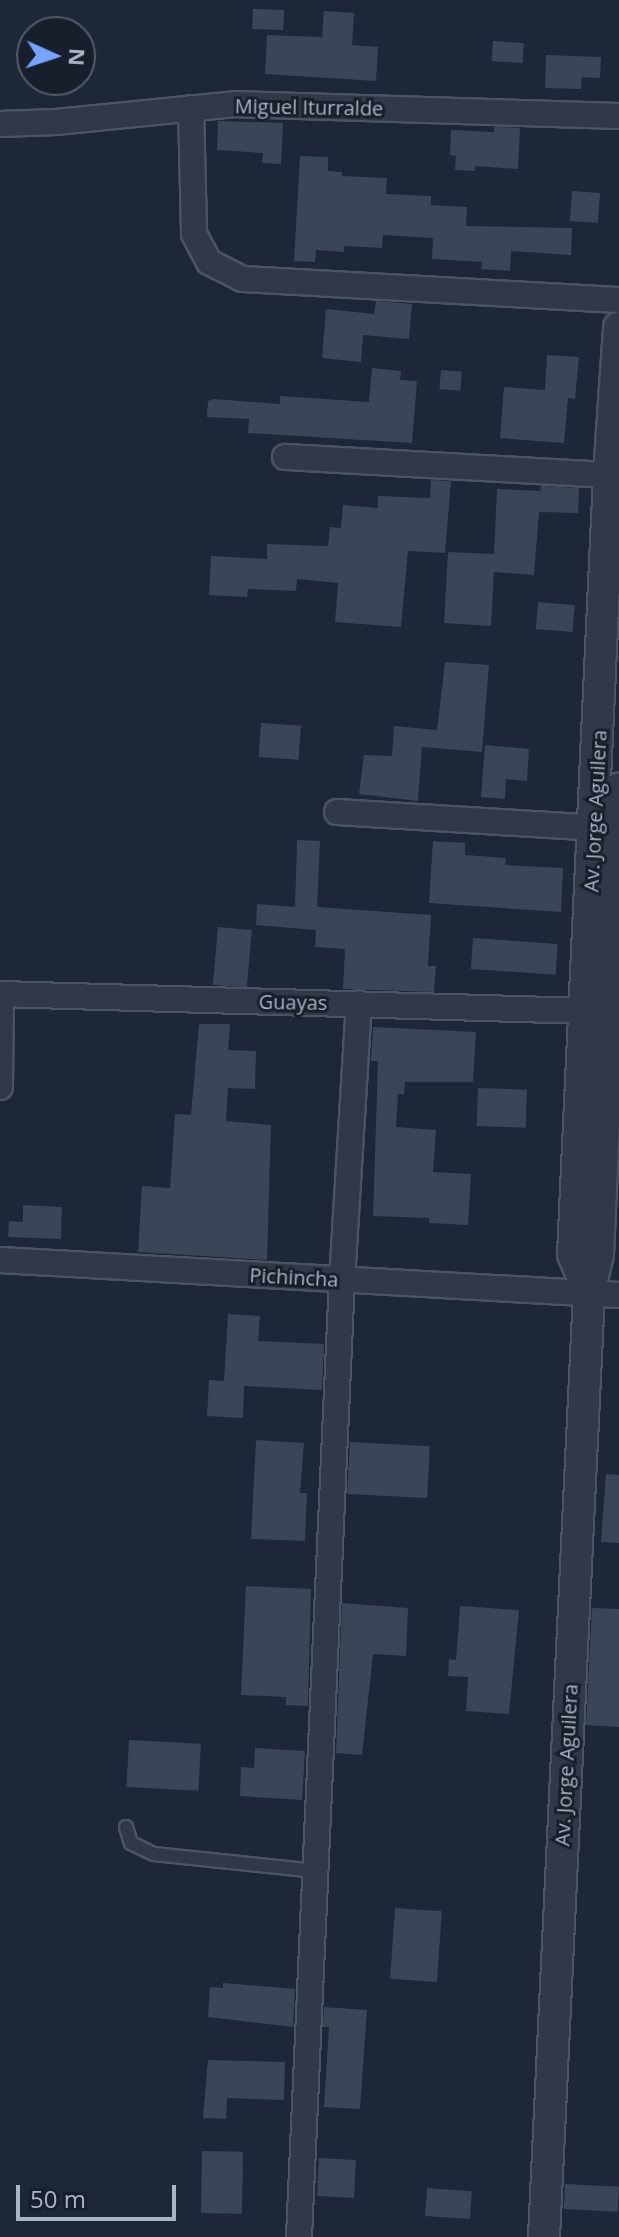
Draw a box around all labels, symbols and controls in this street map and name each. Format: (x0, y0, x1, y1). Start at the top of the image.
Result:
north arrow (16, 16, 96, 96)
text: N (63, 47, 93, 67)
street label: Miguel Iturralde (235, 94, 383, 120)
street label: Av. Jorge Aguilera (579, 729, 611, 893)
street label: Guayas (259, 989, 327, 1015)
street label: Pichincha (249, 1263, 339, 1291)
street label: Av. Jorge Aguilera (550, 1683, 582, 1847)
scale bar (20, 2169, 180, 2219)
text: 50 m (30, 2182, 86, 2215)

